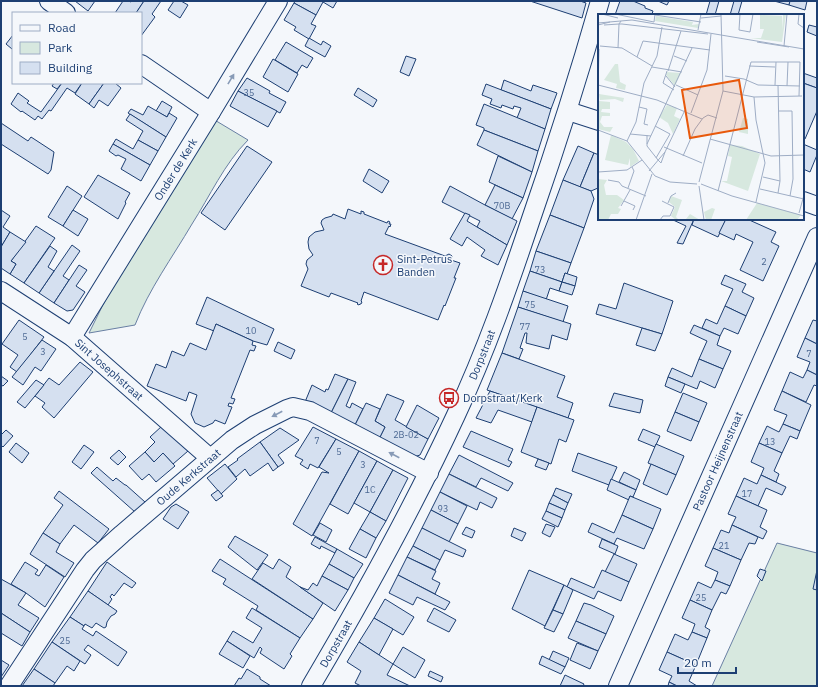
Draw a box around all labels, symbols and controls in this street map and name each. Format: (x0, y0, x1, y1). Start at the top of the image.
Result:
legend (12, 12, 142, 84)
inset map (598, 14, 804, 220)
text: Road (48, 20, 76, 35)
text: Park (48, 40, 73, 55)
text: Building (48, 60, 93, 75)
one-way arrow (227, 74, 235, 84)
house number: 35 (244, 87, 254, 98)
street label: Onder de Kerk (151, 135, 200, 203)
house number: 70B (494, 200, 510, 211)
place label: Sint-Petrus Banden (397, 252, 452, 279)
church icon: Sint-Petrus Banden (372, 254, 394, 276)
house number: 2 (761, 256, 767, 267)
house number: 73 (535, 264, 545, 275)
house number: 75 (525, 299, 535, 310)
house number: 77 (520, 321, 530, 332)
house number: 10 (246, 325, 256, 336)
street label: Dorpstraat (466, 328, 498, 382)
house number: 5 (22, 331, 28, 342)
street label: Sint Josephstraat (72, 336, 146, 403)
house number: 3 (40, 346, 46, 357)
house number: 7 (806, 348, 812, 359)
bus stop icon: Dorpstraat/Kerk (438, 387, 460, 409)
place label: Dorpstraat/Kerk (463, 391, 543, 405)
street label: Pastoor Heijnenstraat (690, 409, 746, 513)
one-way arrow (271, 411, 283, 417)
house number: 2B-02 (393, 429, 419, 440)
house number: 7 (314, 435, 320, 446)
house number: 13 (765, 436, 775, 447)
street label: Oude Kerkstraat (153, 446, 224, 509)
house number: 5 (336, 446, 342, 457)
one-way arrow (388, 452, 400, 459)
house number: 3 (360, 459, 366, 470)
house number: 1C (365, 484, 376, 495)
house number: 17 (742, 488, 752, 499)
house number: 93 (438, 503, 448, 514)
house number: 21 (719, 540, 729, 551)
house number: 25 (696, 592, 706, 603)
street label: Dorpstraat (316, 617, 355, 670)
house number: 25 (60, 635, 70, 646)
scale bar (678, 649, 736, 675)
text: 20 m (684, 655, 712, 670)

